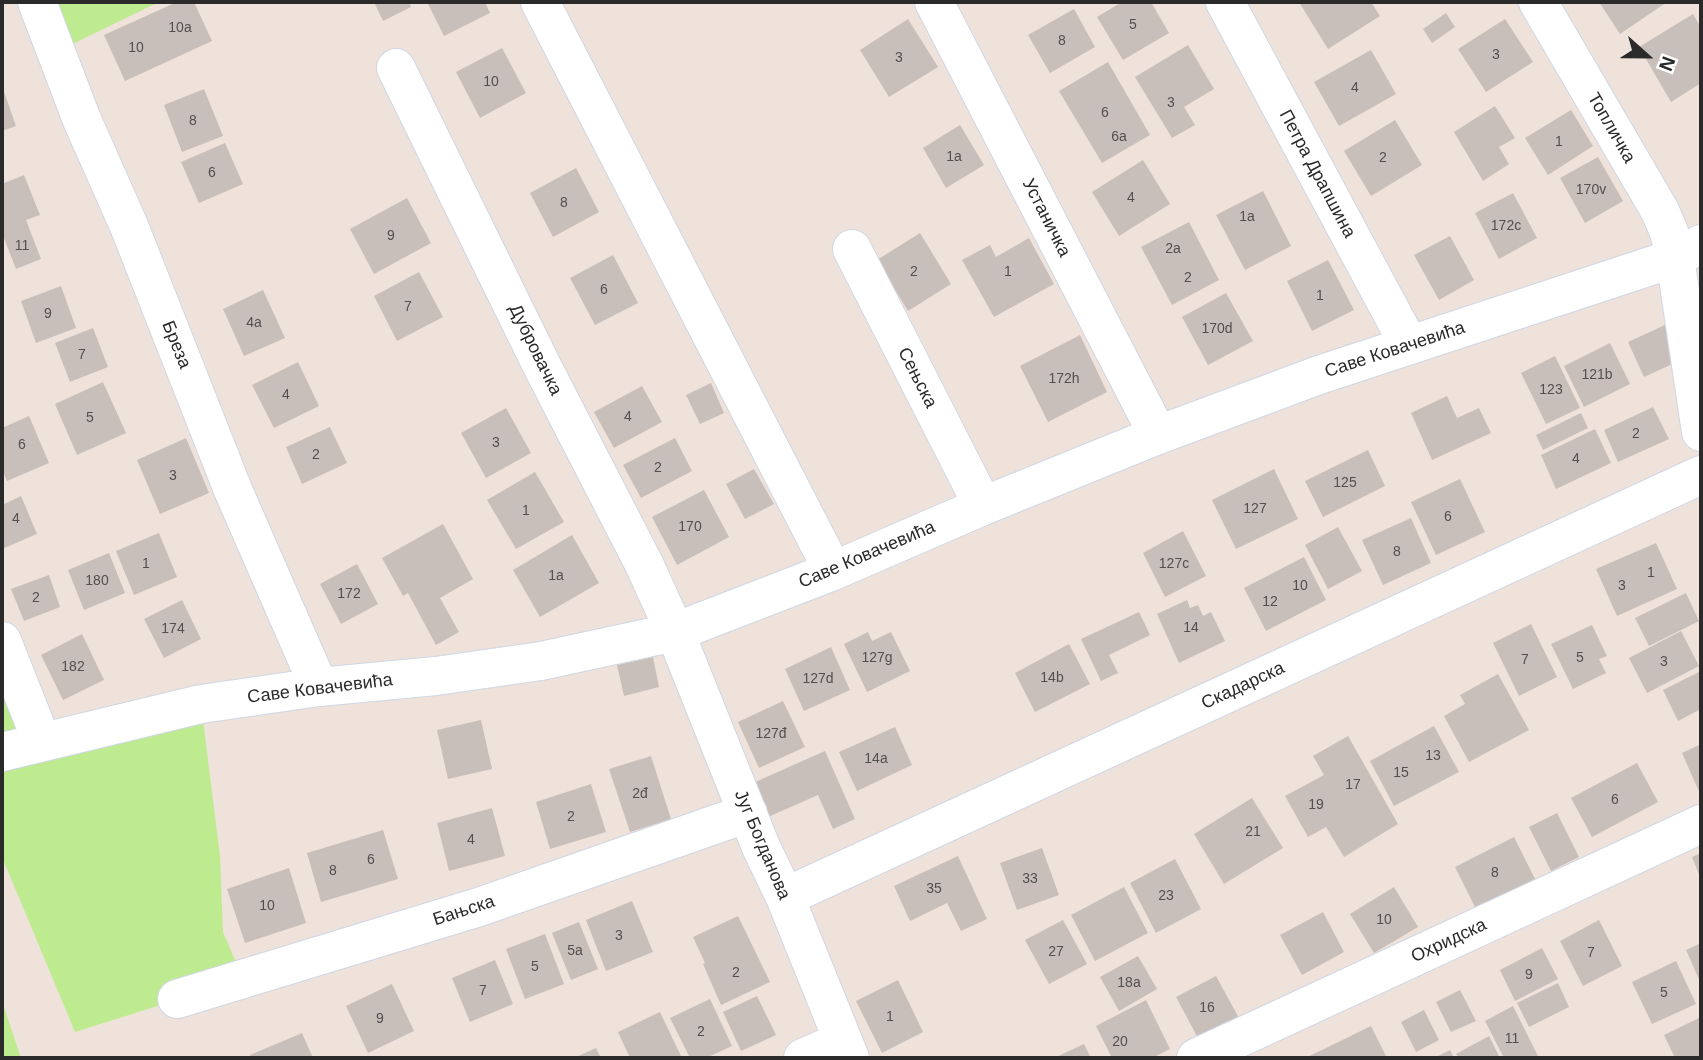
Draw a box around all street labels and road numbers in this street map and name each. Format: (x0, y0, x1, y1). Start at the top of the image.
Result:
street label: Топличка (1582, 89, 1640, 167)
street label: Петра Драпшина (1274, 106, 1360, 242)
street label: Устаничка (1017, 175, 1075, 261)
street label: Дубровачка (504, 301, 566, 399)
street label: Саве Ковачевића (1322, 317, 1468, 383)
street label: Бреза (157, 318, 195, 372)
street label: Сењска (893, 344, 941, 412)
street label: Саве Ковачевића (796, 517, 938, 593)
street label: Скадарска (1198, 657, 1288, 715)
street label: Саве Ковачевића (246, 669, 394, 709)
street label: Југ Богданова (729, 787, 795, 903)
street label: Бањска (430, 891, 498, 931)
street label: Охридска (1408, 914, 1490, 968)

